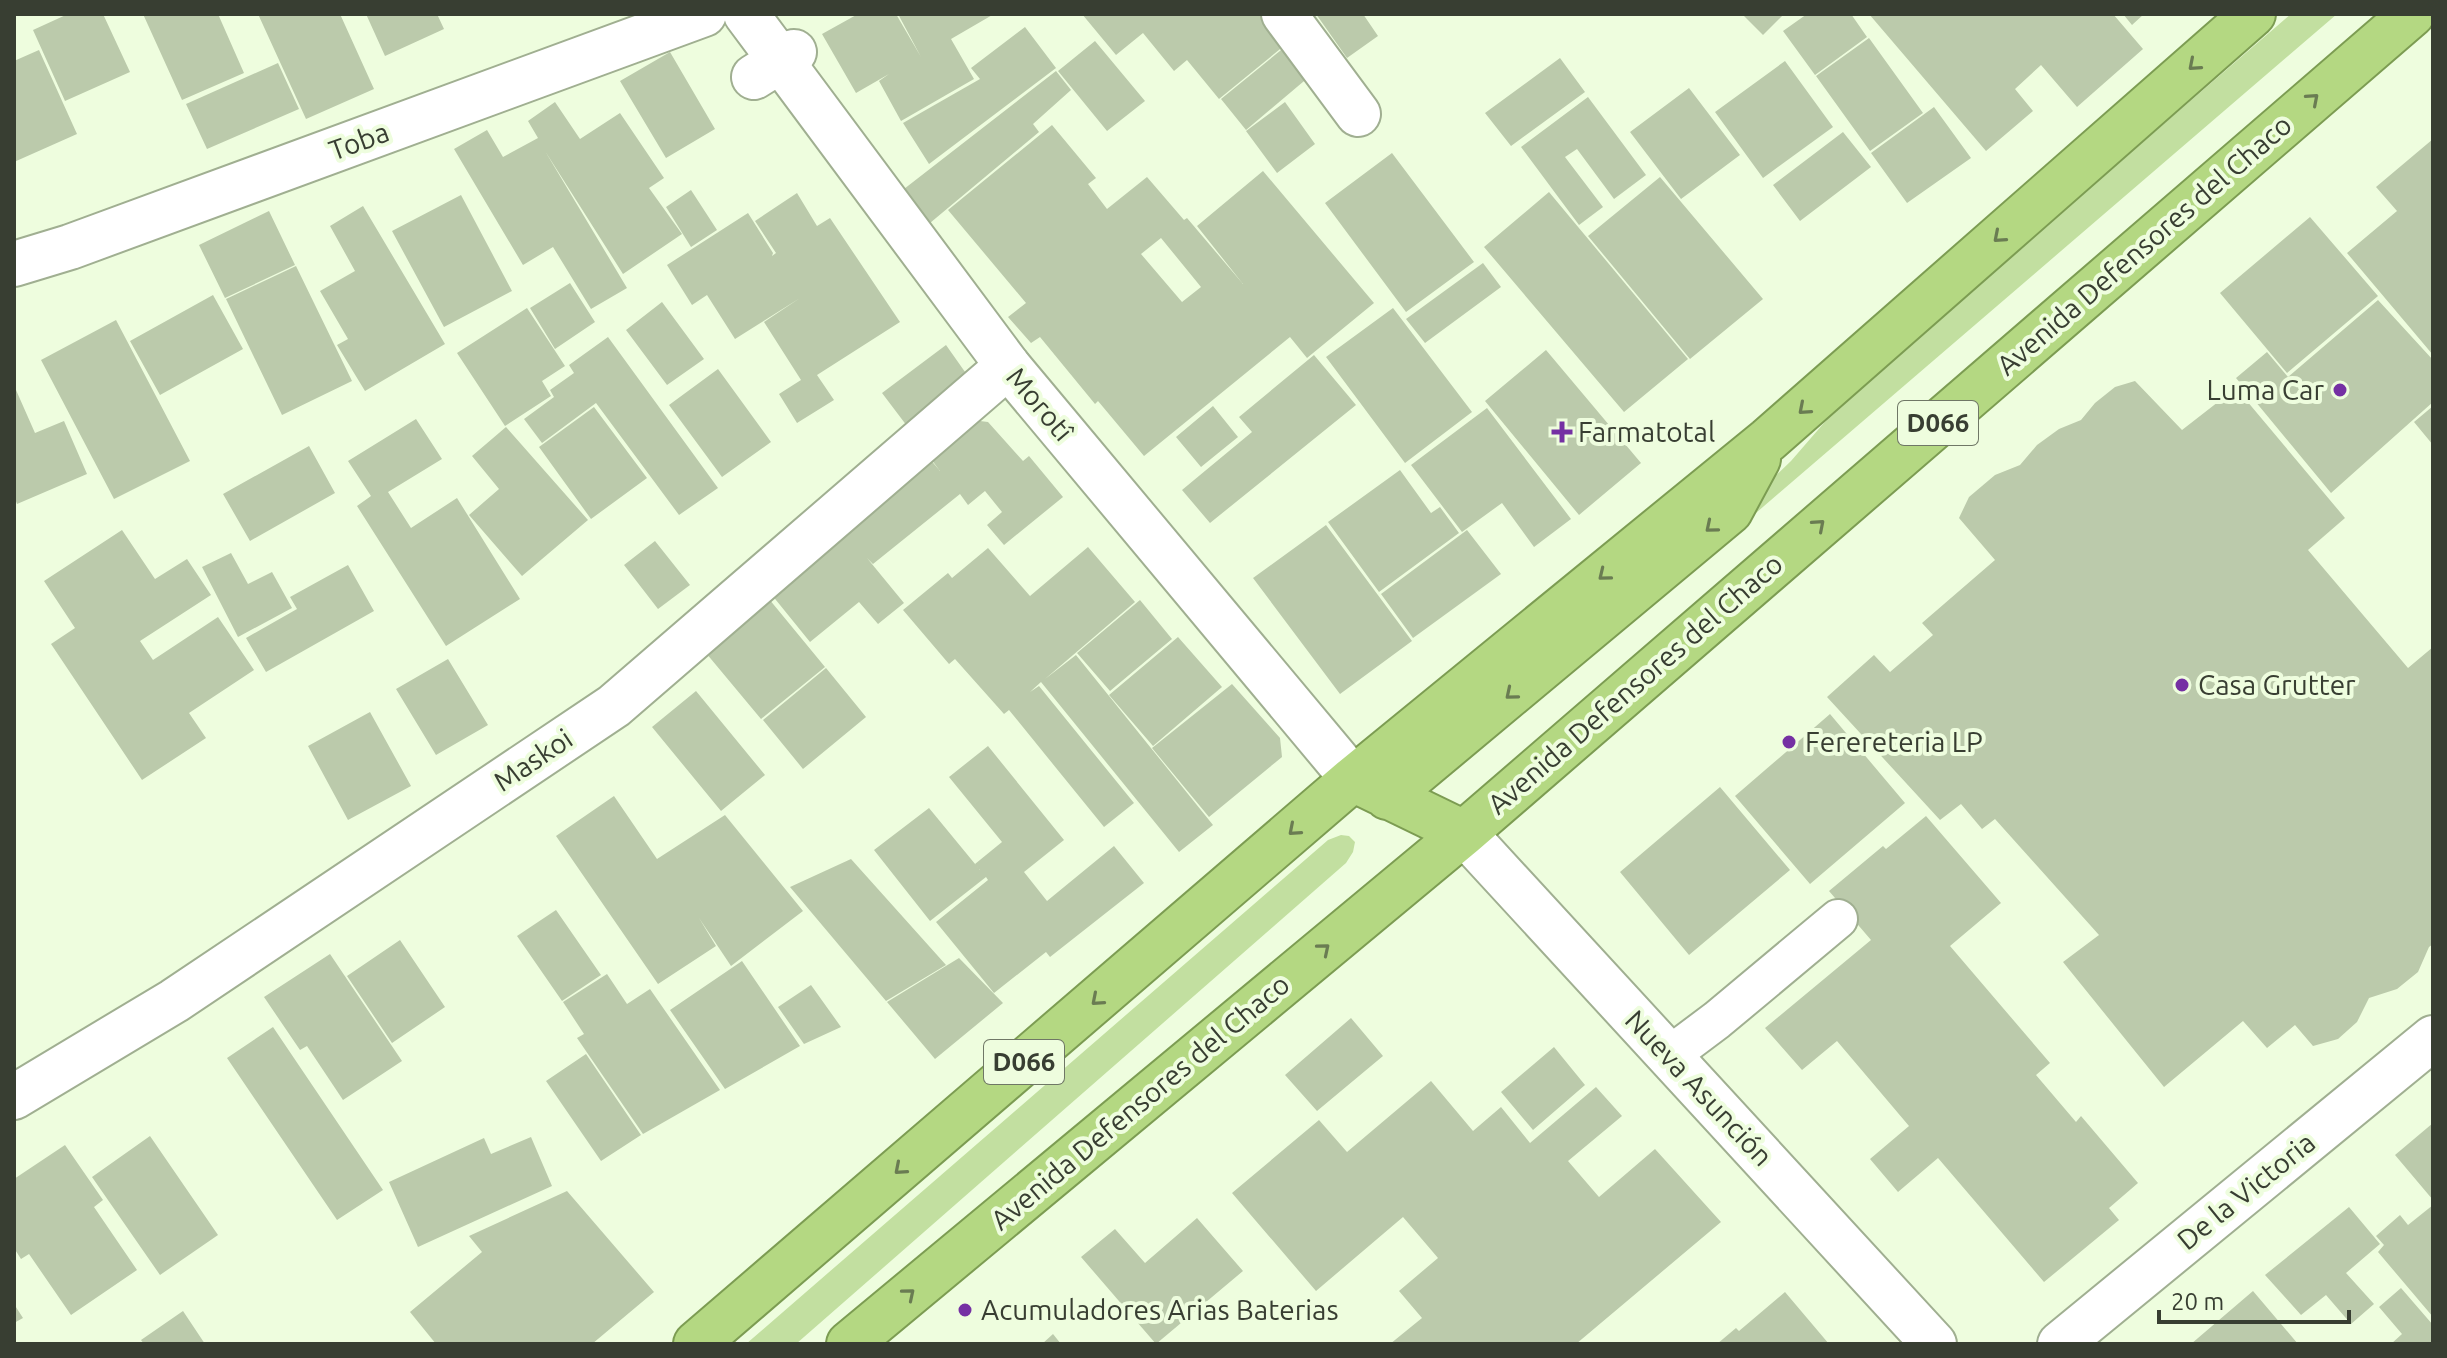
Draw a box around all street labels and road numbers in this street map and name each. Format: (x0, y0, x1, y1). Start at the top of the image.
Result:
street label: Avenida Defensores del Chaco (1990, 108, 2297, 381)
street label: Toba (325, 115, 393, 166)
street label: Morotî (1001, 361, 1080, 447)
road number: D066 (1898, 401, 1978, 445)
street label: Avenida Defensores del Chaco (1481, 547, 1788, 820)
street label: Maskoi (488, 722, 578, 797)
street label: Avenida Defensores del Chaco (984, 968, 1295, 1236)
street label: Nueva Asunción (1620, 1004, 1779, 1172)
road number: D066 (984, 1040, 1064, 1084)
street label: De la Victoria (2171, 1126, 2321, 1255)

